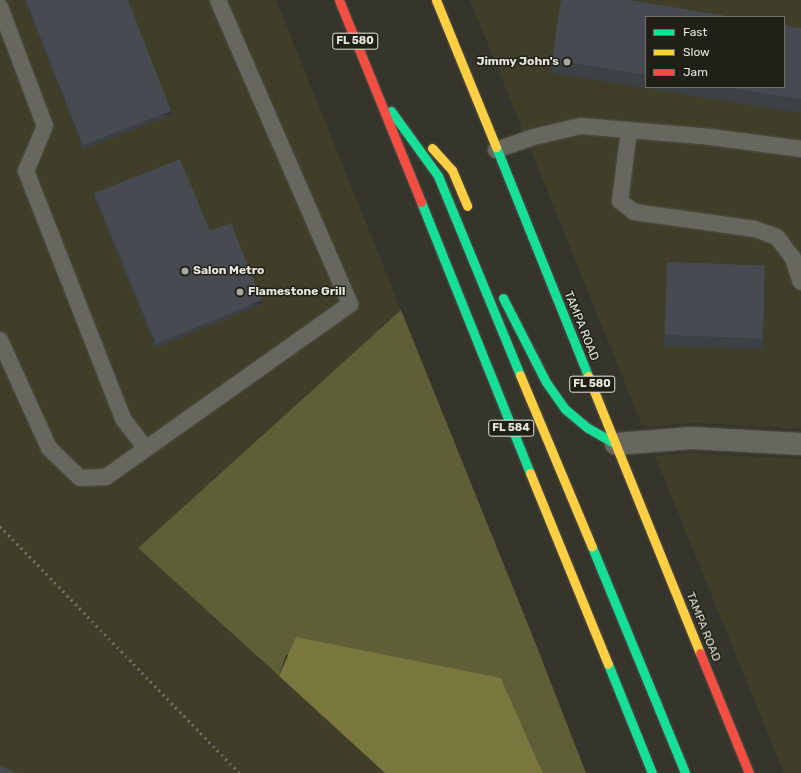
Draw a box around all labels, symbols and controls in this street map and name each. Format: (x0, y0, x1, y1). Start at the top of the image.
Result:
legend (645, 16, 785, 88)
text: Fast (683, 25, 707, 39)
road number: FL 580 (332, 32, 378, 50)
text: Slow (683, 45, 710, 59)
place label: Jimmy John's (476, 55, 559, 69)
marker: Jimmy John's (562, 57, 572, 67)
text: Jam (683, 65, 708, 79)
place label: Salon Metro (193, 264, 264, 278)
marker: Salon Metro (180, 266, 190, 276)
place label: Flamestone Grill (248, 285, 345, 299)
marker: Flamestone Grill (235, 287, 245, 297)
street label: TAMPA ROAD (560, 289, 602, 363)
road number: FL 580 (569, 375, 615, 393)
road number: FL 584 (488, 419, 534, 437)
street label: TAMPA ROAD (682, 590, 724, 664)

